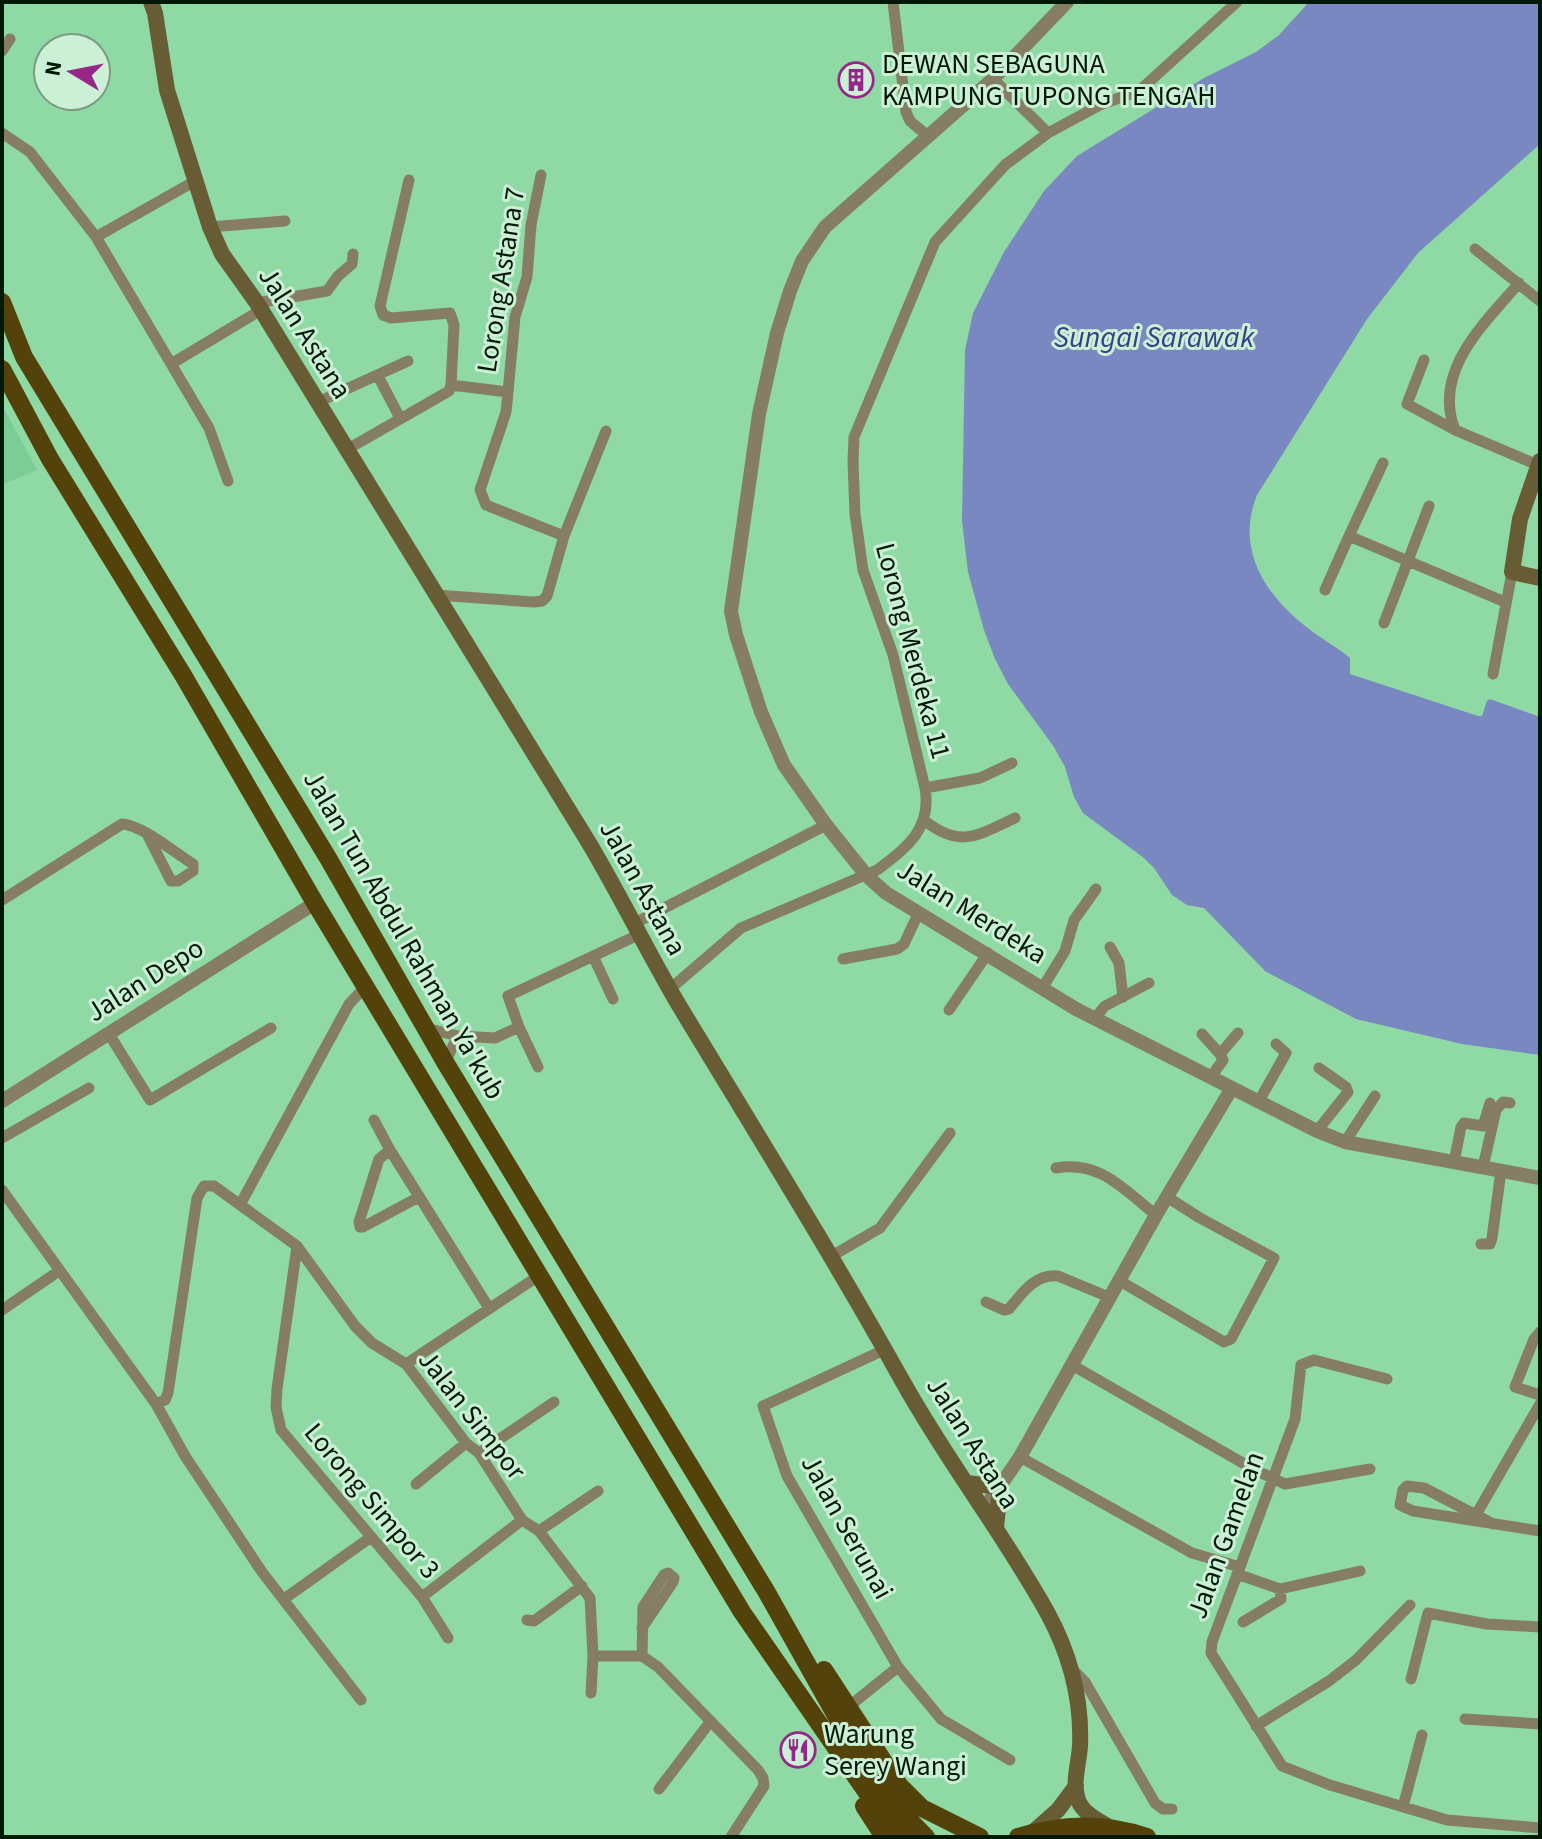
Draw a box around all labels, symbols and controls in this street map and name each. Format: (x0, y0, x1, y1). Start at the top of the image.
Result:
north arrow (32, 32, 112, 112)
place label: DEWAN SEBAGUNA KAMPUNG TUPONG TENGAH (882, 44, 1215, 116)
text: N (36, 59, 70, 79)
building icon: DEWAN SEBAGUNA KAMPUNG TUPONG TENGAH (837, 61, 875, 99)
street label: Lorong Astana 7 (467, 185, 535, 375)
street label: Jalan Astana (249, 259, 361, 407)
water label: Sungai Sarawak (1054, 316, 1255, 359)
street label: Lorong Merdeka 11 (865, 538, 961, 764)
street label: Jalan Tun Abdul Rahman Ya'kub (293, 763, 515, 1107)
street label: Jalan Astana (589, 813, 697, 963)
street label: Jalan Merdeka (889, 850, 1055, 974)
street label: Jalan Depo (79, 928, 211, 1032)
street label: Jalan Simpor (408, 1342, 536, 1489)
street label: Jalan Astana (917, 1369, 1029, 1517)
street label: Lorong Simpor 3 (295, 1414, 449, 1588)
street label: Jalan Gamelan (1177, 1446, 1275, 1624)
street label: Jalan Serunai (791, 1447, 903, 1607)
place label: Warung Serey Wangi (824, 1714, 967, 1786)
restaurant icon: Warung Serey Wangi (779, 1731, 817, 1769)

